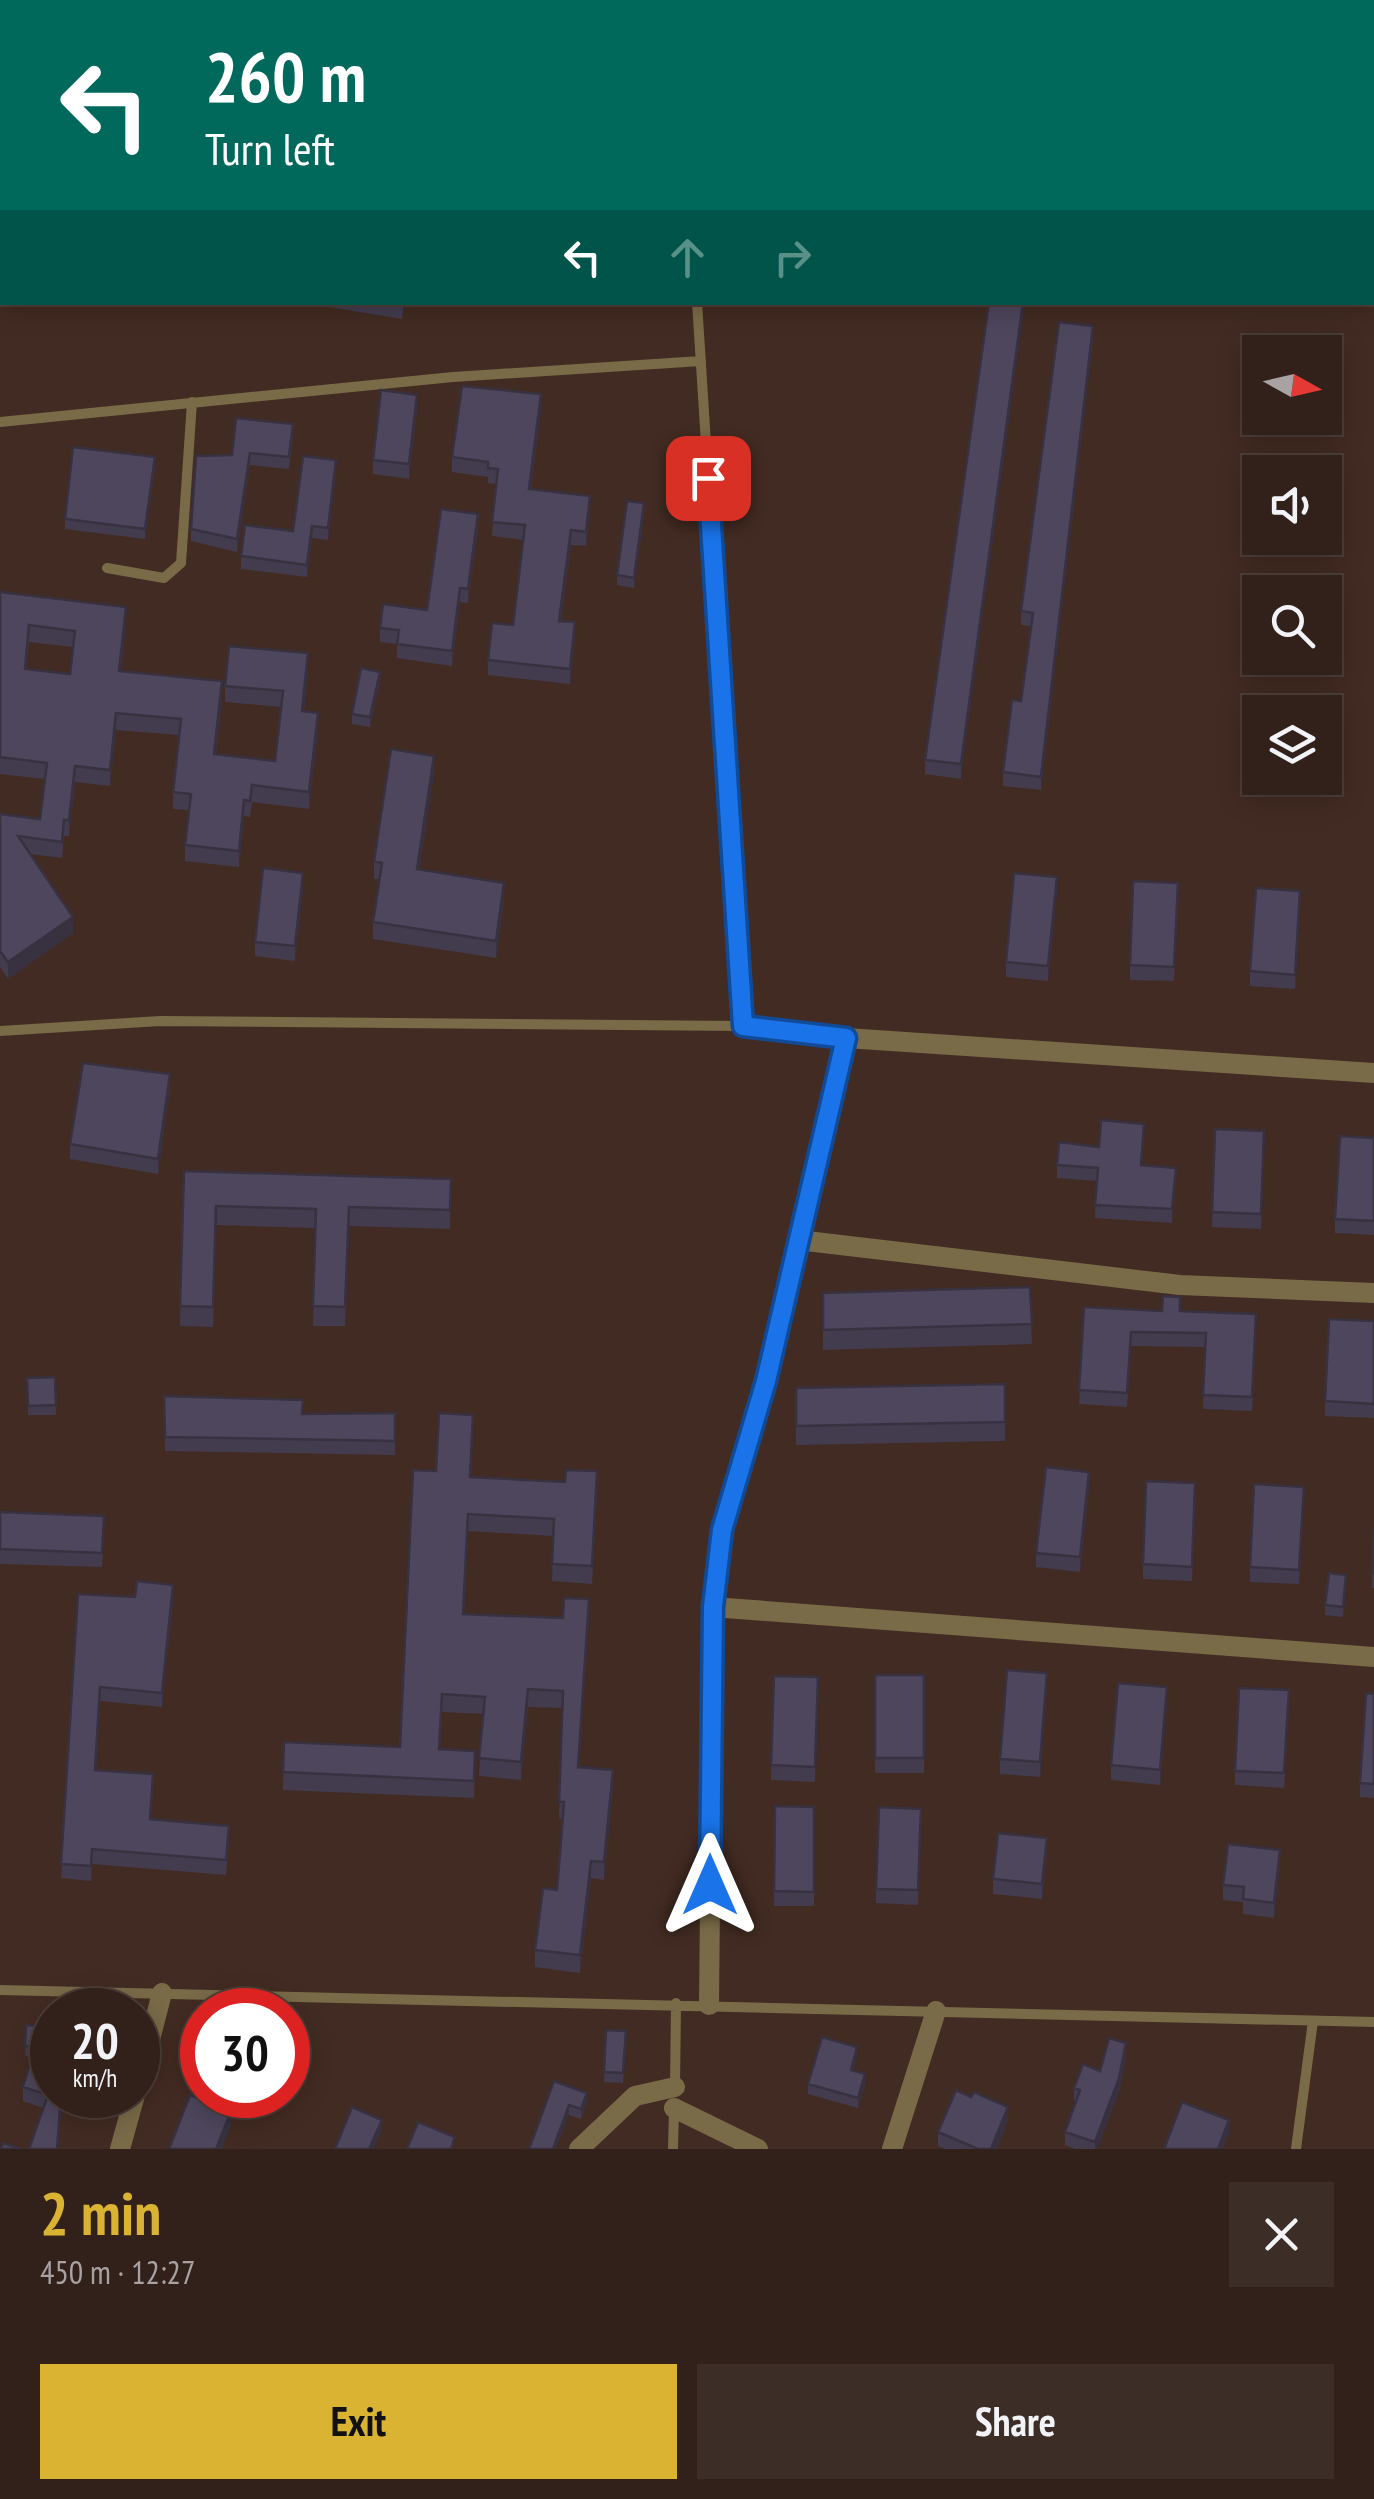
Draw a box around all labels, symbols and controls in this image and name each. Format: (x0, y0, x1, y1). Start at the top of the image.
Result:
text: 260 m (205, 31, 366, 121)
icon: left (40, 40, 170, 170)
text: Turn left (205, 119, 335, 177)
icon: left (555, 230, 610, 285)
icon: ahead (660, 230, 715, 285)
icon: right (765, 230, 820, 285)
north arrow (1242, 335, 1342, 435)
map controls (1242, 335, 1342, 795)
pin (666, 436, 751, 521)
icon: arrive (681, 451, 736, 506)
button: sound (1242, 455, 1342, 555)
button: search (1242, 575, 1342, 675)
button: layers (1242, 695, 1342, 795)
position arrow (658, 1833, 762, 1937)
speed limit sign: 30 (180, 1988, 310, 2118)
text: 20 (71, 2008, 119, 2073)
text: km/h (73, 2062, 117, 2094)
text: 2 min (40, 2174, 161, 2252)
button: close (1229, 2182, 1334, 2287)
text: 450 m · 12:27 (40, 2251, 195, 2293)
button: Exit (40, 2364, 677, 2479)
button: Share (697, 2364, 1334, 2479)

